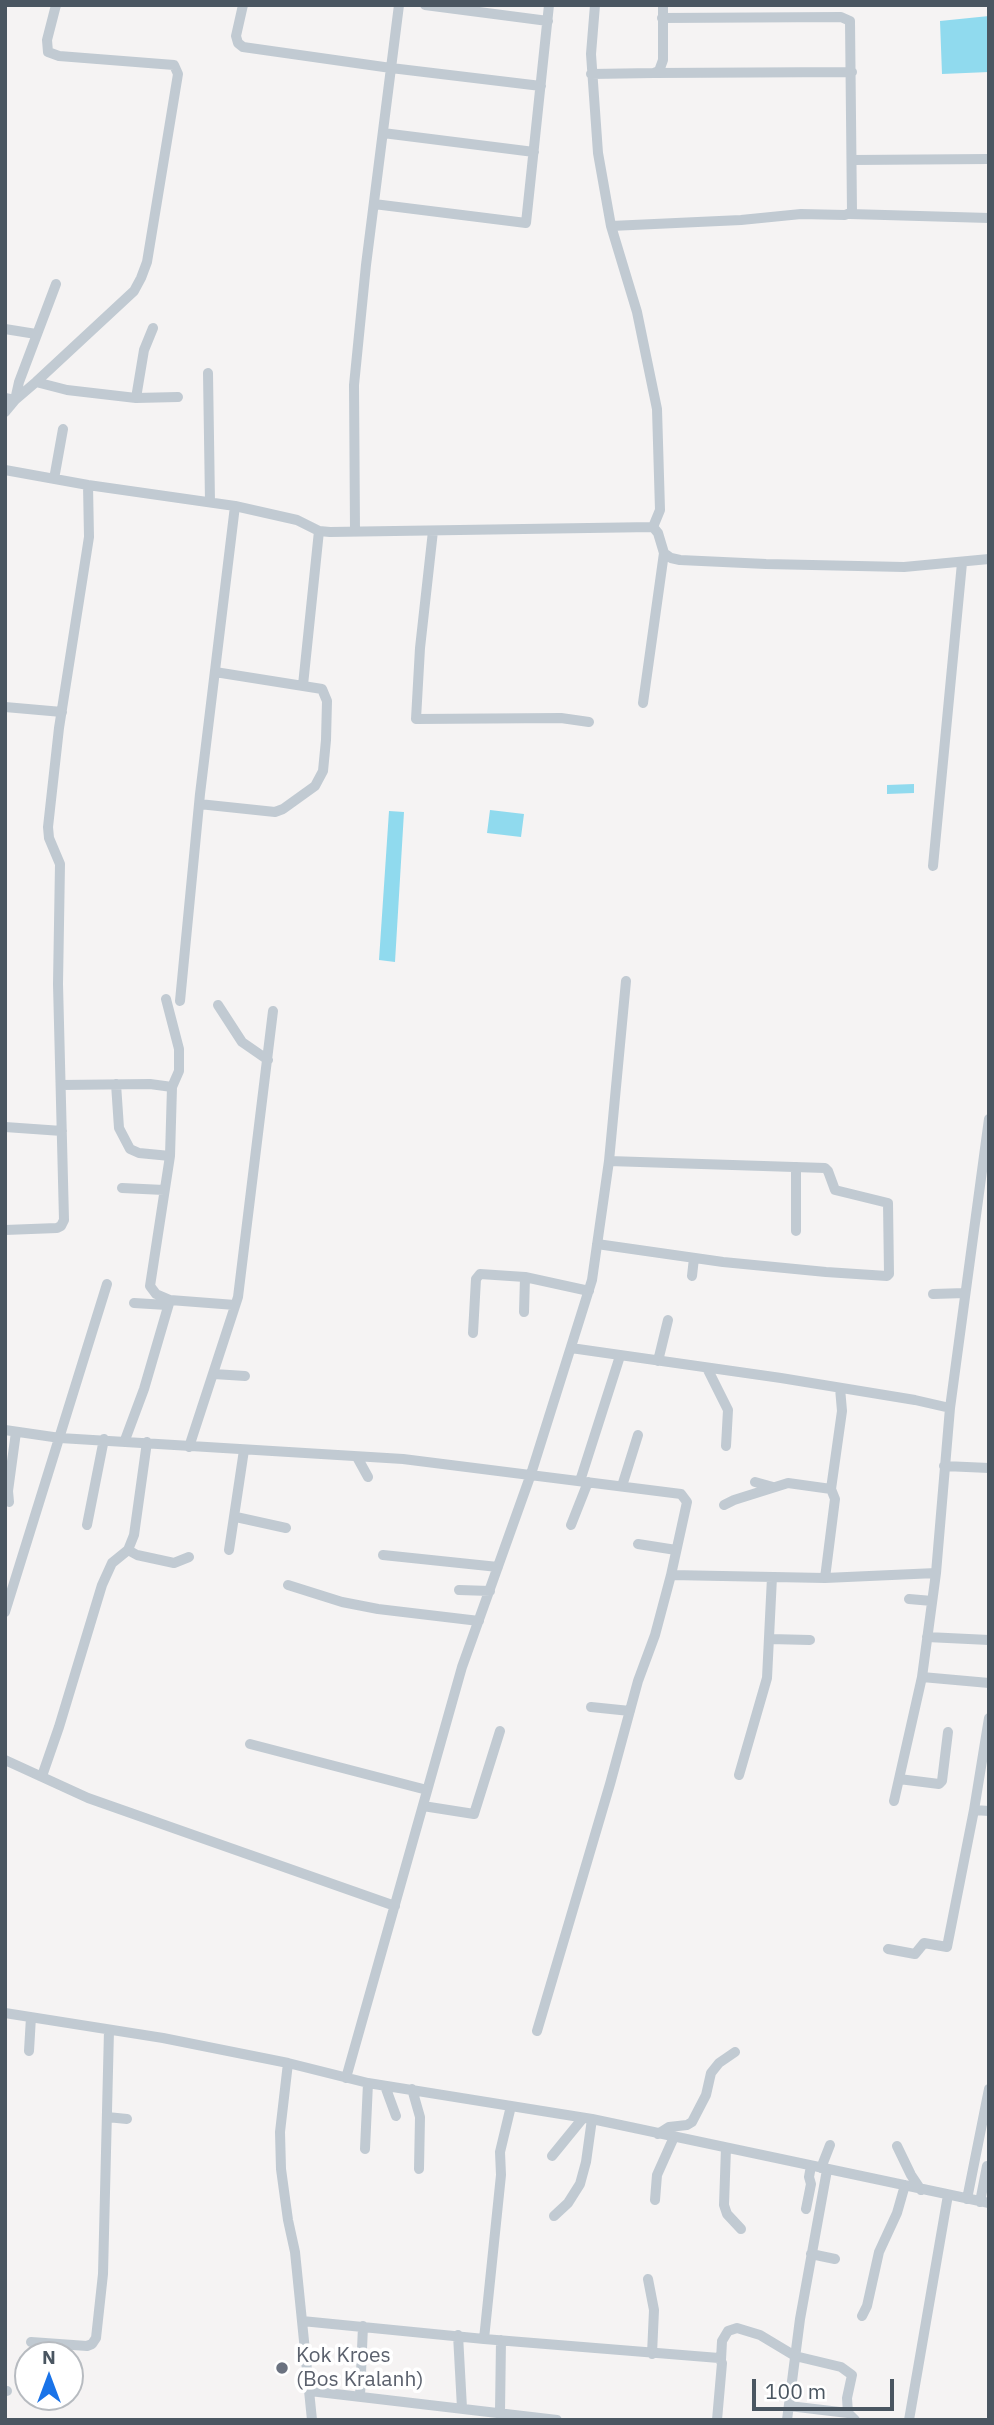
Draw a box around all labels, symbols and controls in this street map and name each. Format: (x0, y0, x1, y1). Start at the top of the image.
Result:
north arrow (14, 2341, 84, 2411)
place label: Kok Kroes (Bos Kralanh) (296, 2343, 423, 2393)
text: N (42, 2345, 56, 2369)
marker: Kok Kroes (Bos Kralanh) (274, 2360, 290, 2376)
scale bar (756, 2366, 898, 2410)
text: 100 m (765, 2377, 826, 2405)

